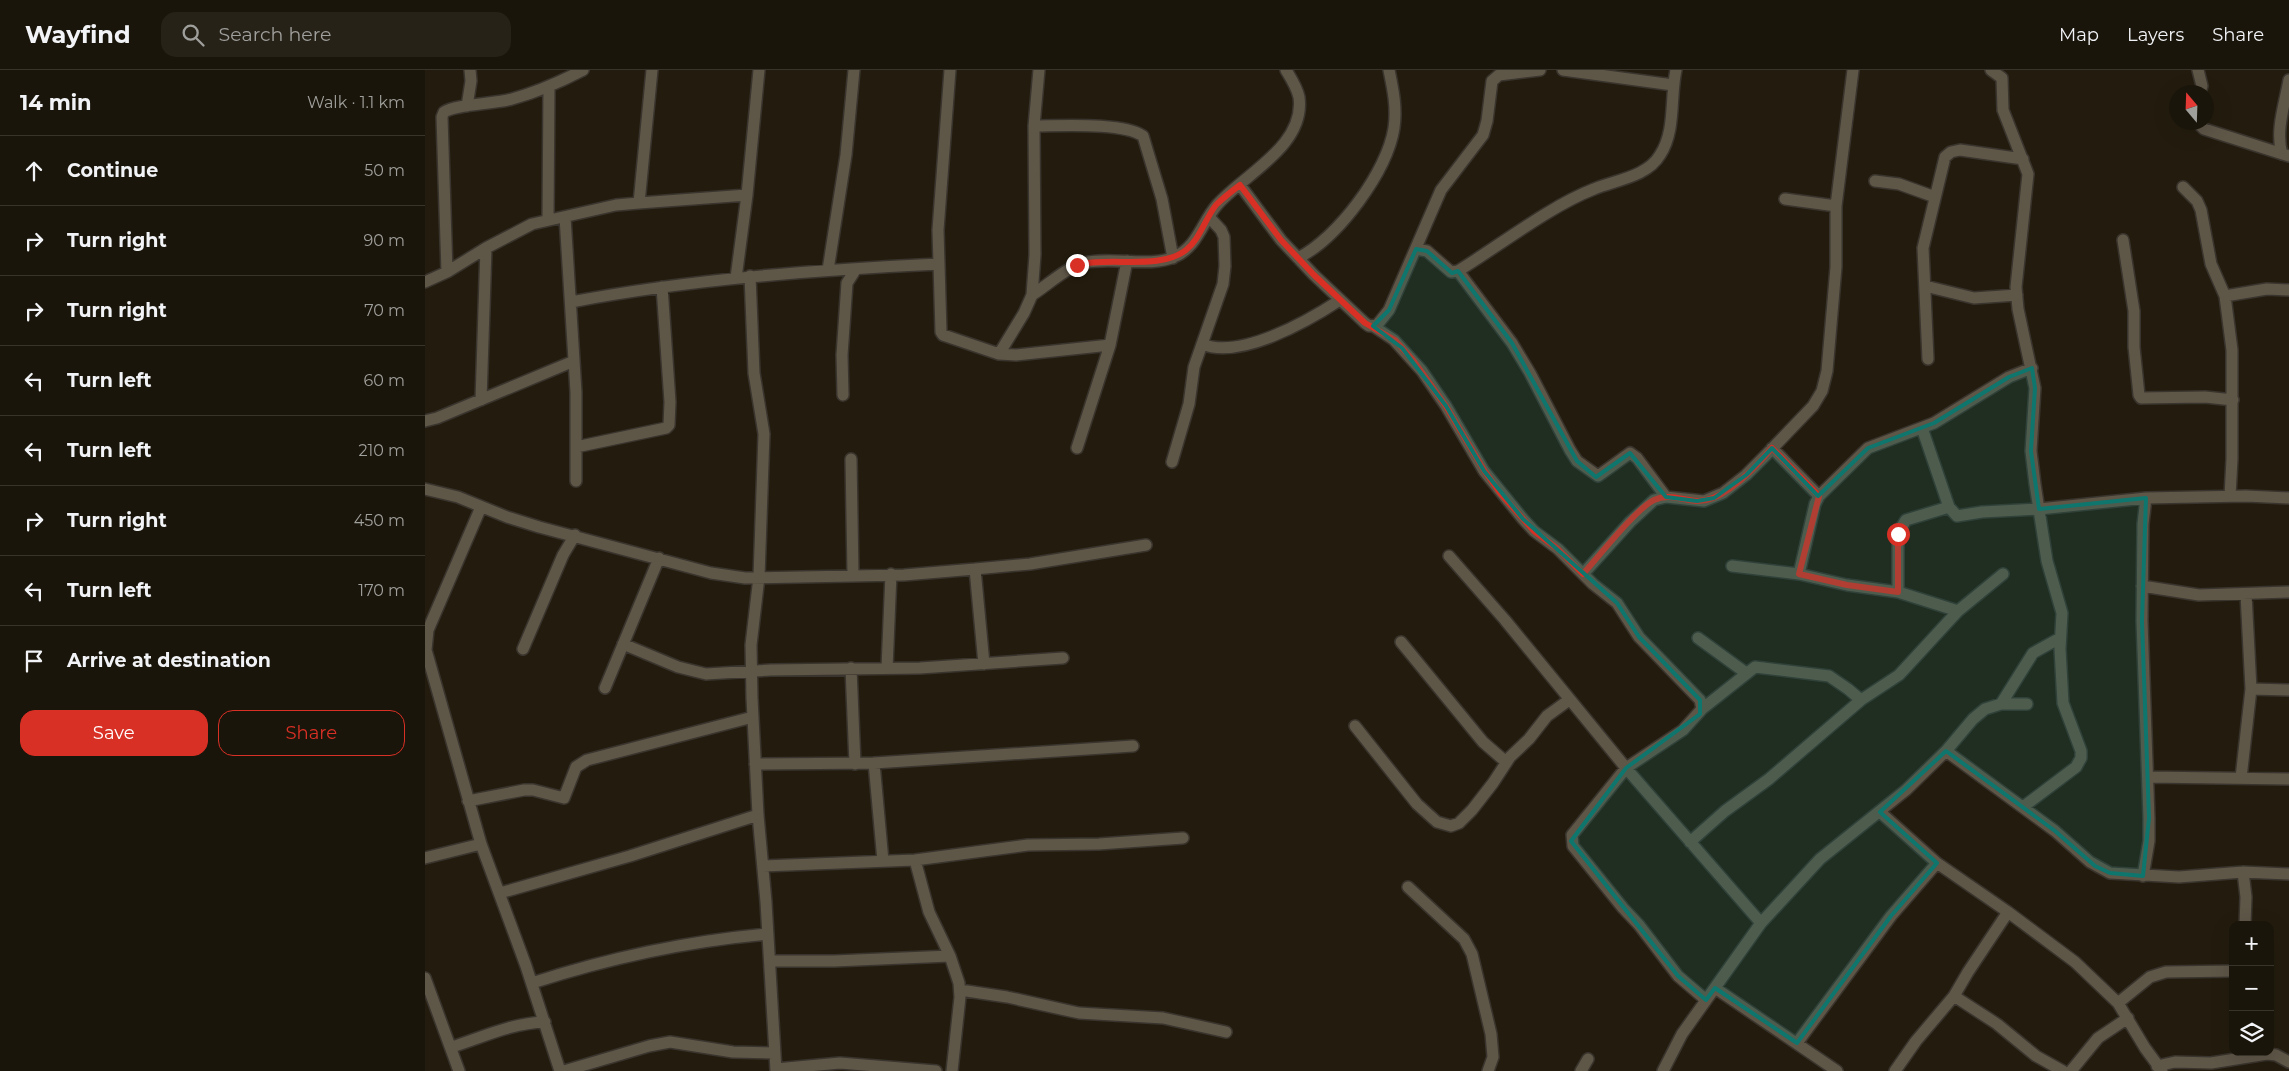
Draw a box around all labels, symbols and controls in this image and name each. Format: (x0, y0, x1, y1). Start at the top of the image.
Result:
search box (161, 12, 511, 57)
text: Wayfind (25, 20, 131, 49)
icon: search (179, 21, 207, 49)
text: Search here (219, 23, 332, 46)
text: Map (2059, 24, 2099, 46)
text: Layers (2127, 24, 2184, 46)
text: Share (2212, 24, 2264, 46)
north arrow (2169, 85, 2214, 130)
text: 14 min (20, 90, 92, 115)
text: Walk · 1.1 km (307, 93, 405, 112)
icon: ahead (20, 157, 48, 185)
text: Continue (67, 159, 158, 182)
text: 50 m (364, 161, 405, 180)
icon: right (20, 227, 48, 255)
text: Turn right (67, 229, 167, 252)
text: 90 m (363, 231, 405, 250)
route end (1066, 254, 1089, 277)
icon: right (20, 297, 48, 325)
text: Turn right (67, 299, 167, 322)
text: 70 m (364, 301, 405, 320)
icon: left (20, 367, 48, 395)
text: Turn left (67, 369, 152, 392)
text: 60 m (363, 371, 405, 390)
icon: left (20, 437, 48, 465)
text: Turn left (67, 439, 152, 462)
text: 210 m (358, 441, 405, 460)
icon: right (20, 507, 48, 535)
text: Turn right (67, 509, 167, 532)
text: 450 m (354, 511, 405, 530)
route start (1887, 523, 1910, 546)
icon: left (20, 577, 48, 605)
text: Turn left (67, 579, 152, 602)
text: 170 m (358, 581, 405, 600)
icon: arrive (20, 647, 48, 675)
text: Arrive at destination (67, 649, 271, 672)
button: Save (20, 710, 208, 756)
button: Share (218, 710, 405, 756)
map controls (2229, 921, 2274, 1056)
button: + (2229, 921, 2274, 966)
button: − (2229, 966, 2274, 1011)
button: layers (2229, 1011, 2274, 1056)

